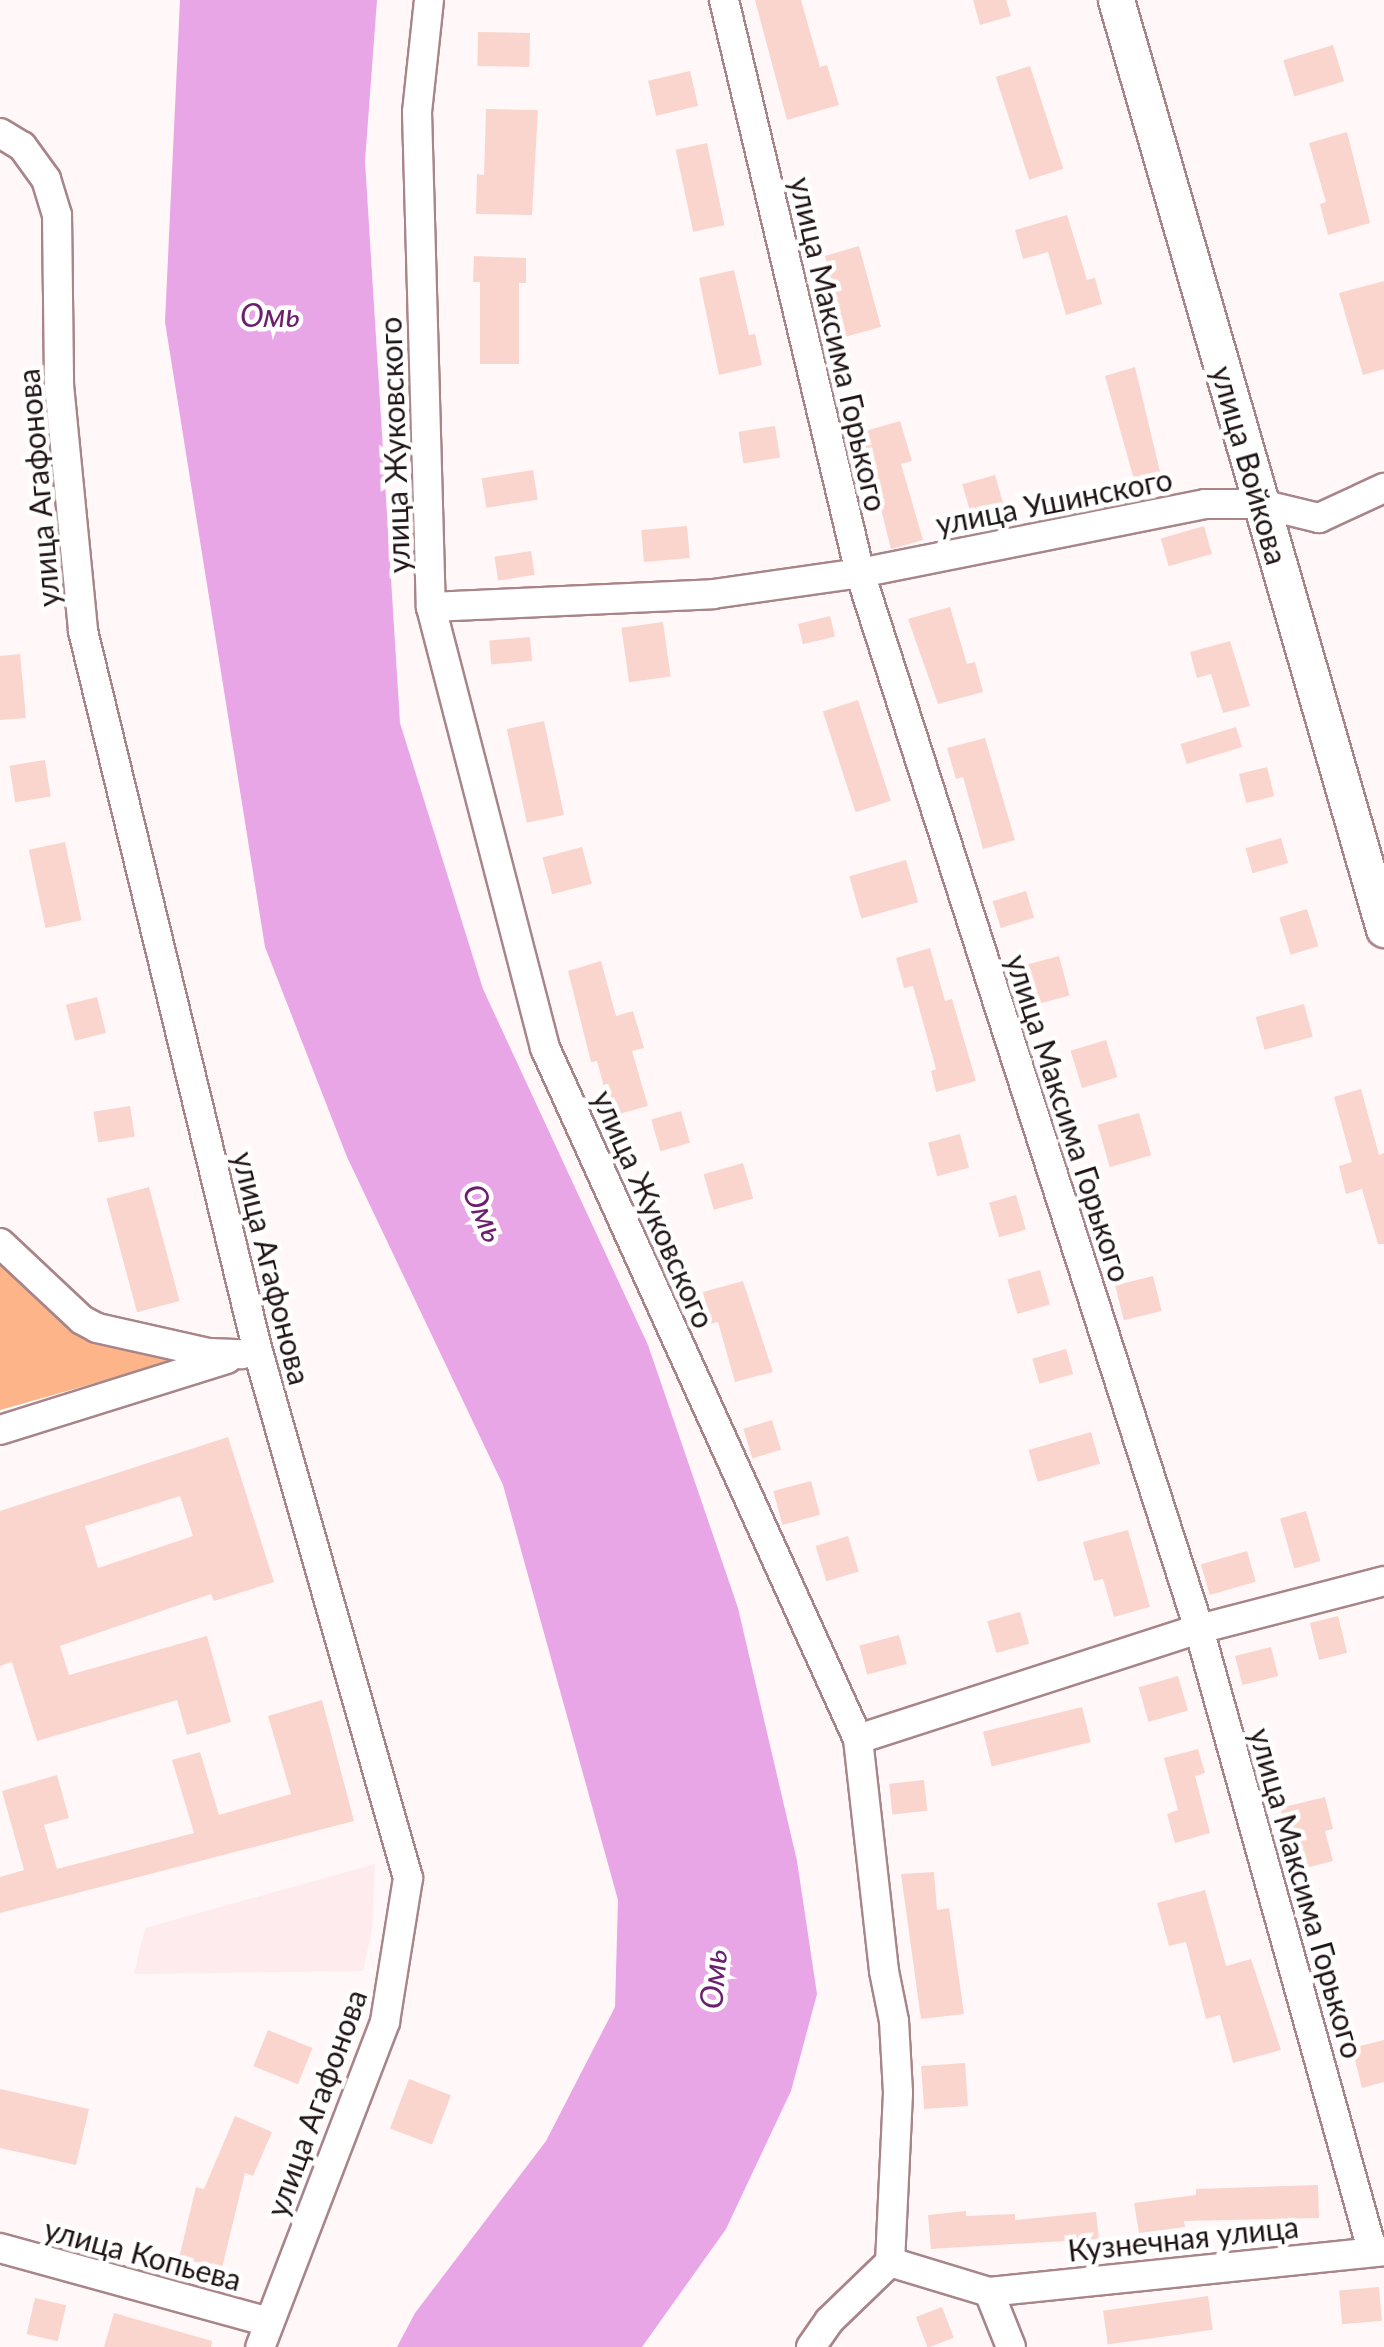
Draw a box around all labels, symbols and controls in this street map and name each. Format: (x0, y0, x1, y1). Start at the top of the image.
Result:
street label: улица Максима Горького (783, 173, 895, 515)
water label: Омь (240, 296, 300, 334)
street label: улица Жуковского (372, 316, 416, 574)
street label: улица Войкова (1204, 362, 1296, 568)
street label: улица Агафонова (10, 367, 66, 609)
street label: улица Ушинского (933, 460, 1175, 542)
street label: улица Максима Горького (999, 950, 1139, 1286)
street label: улица Жуковского (585, 1085, 723, 1333)
street label: улица Агафонова (226, 1148, 318, 1388)
water label: Омь (455, 1178, 513, 1248)
street label: улица Максима Горького (1243, 1724, 1371, 2062)
water label: Омь (691, 1947, 735, 2011)
street label: улица Агафонова (258, 1985, 374, 2221)
street label: Кузнечная улица (1066, 2208, 1300, 2268)
street label: улица Копьева (41, 2210, 245, 2298)

